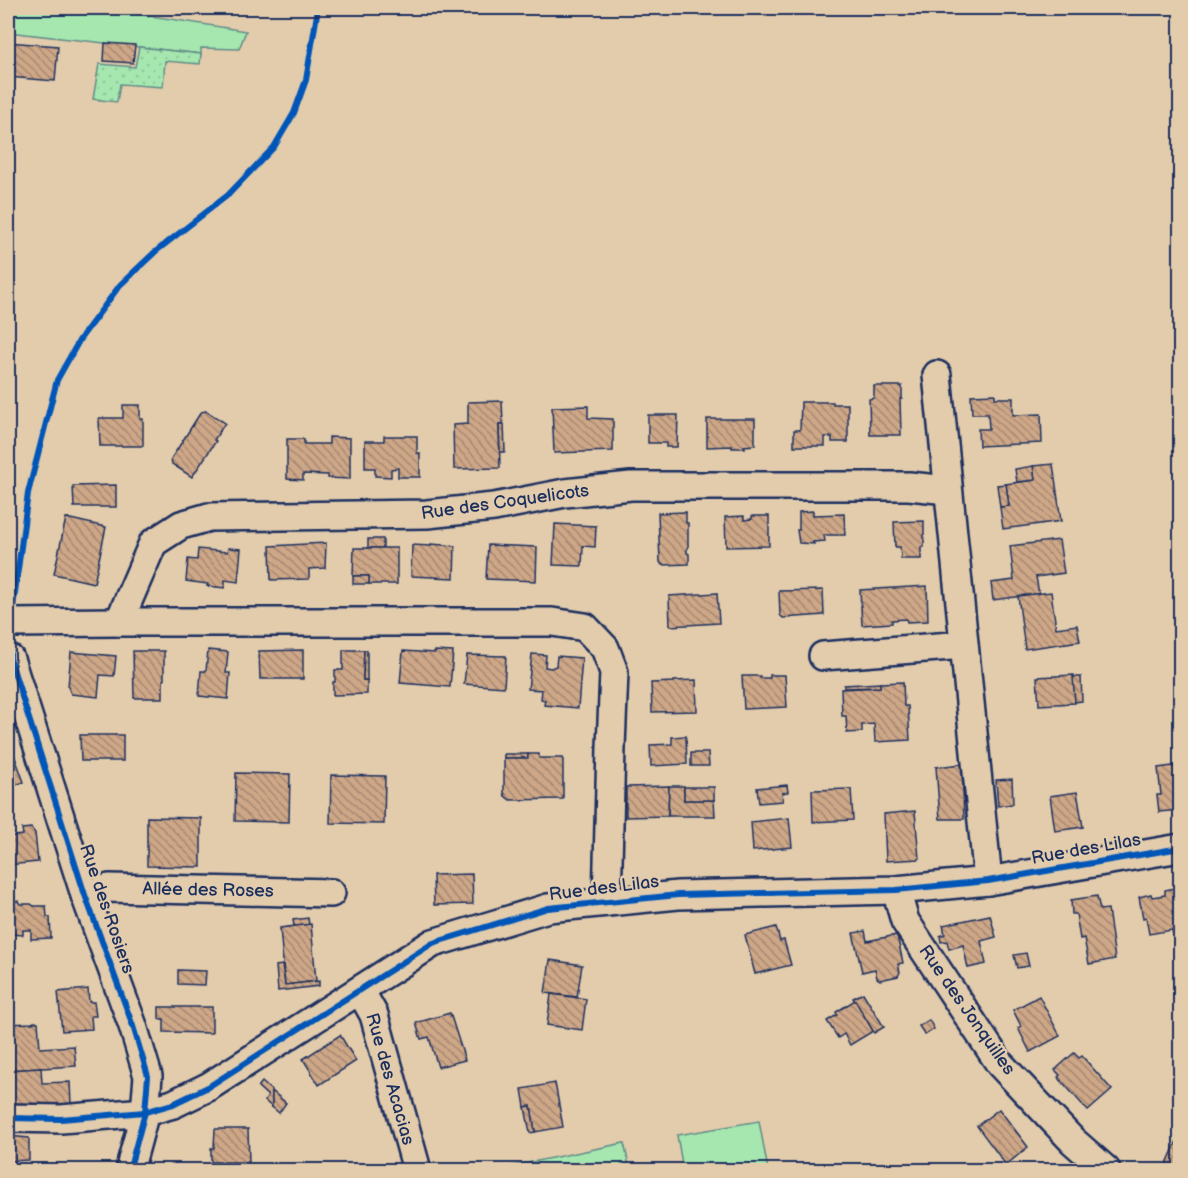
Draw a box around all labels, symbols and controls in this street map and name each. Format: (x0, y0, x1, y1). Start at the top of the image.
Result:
street label: Rue des Coquelicots (420, 480, 590, 524)
street label: Rue des Lilas (1030, 829, 1142, 869)
street label: Rue des Rosiers (75, 842, 139, 976)
street label: Rue des Lilas (548, 871, 660, 905)
street label: Allée des Roses (142, 878, 274, 902)
street label: Rue des Jonquilles (914, 941, 1020, 1079)
street label: Rue des Acacias (361, 1011, 419, 1148)

